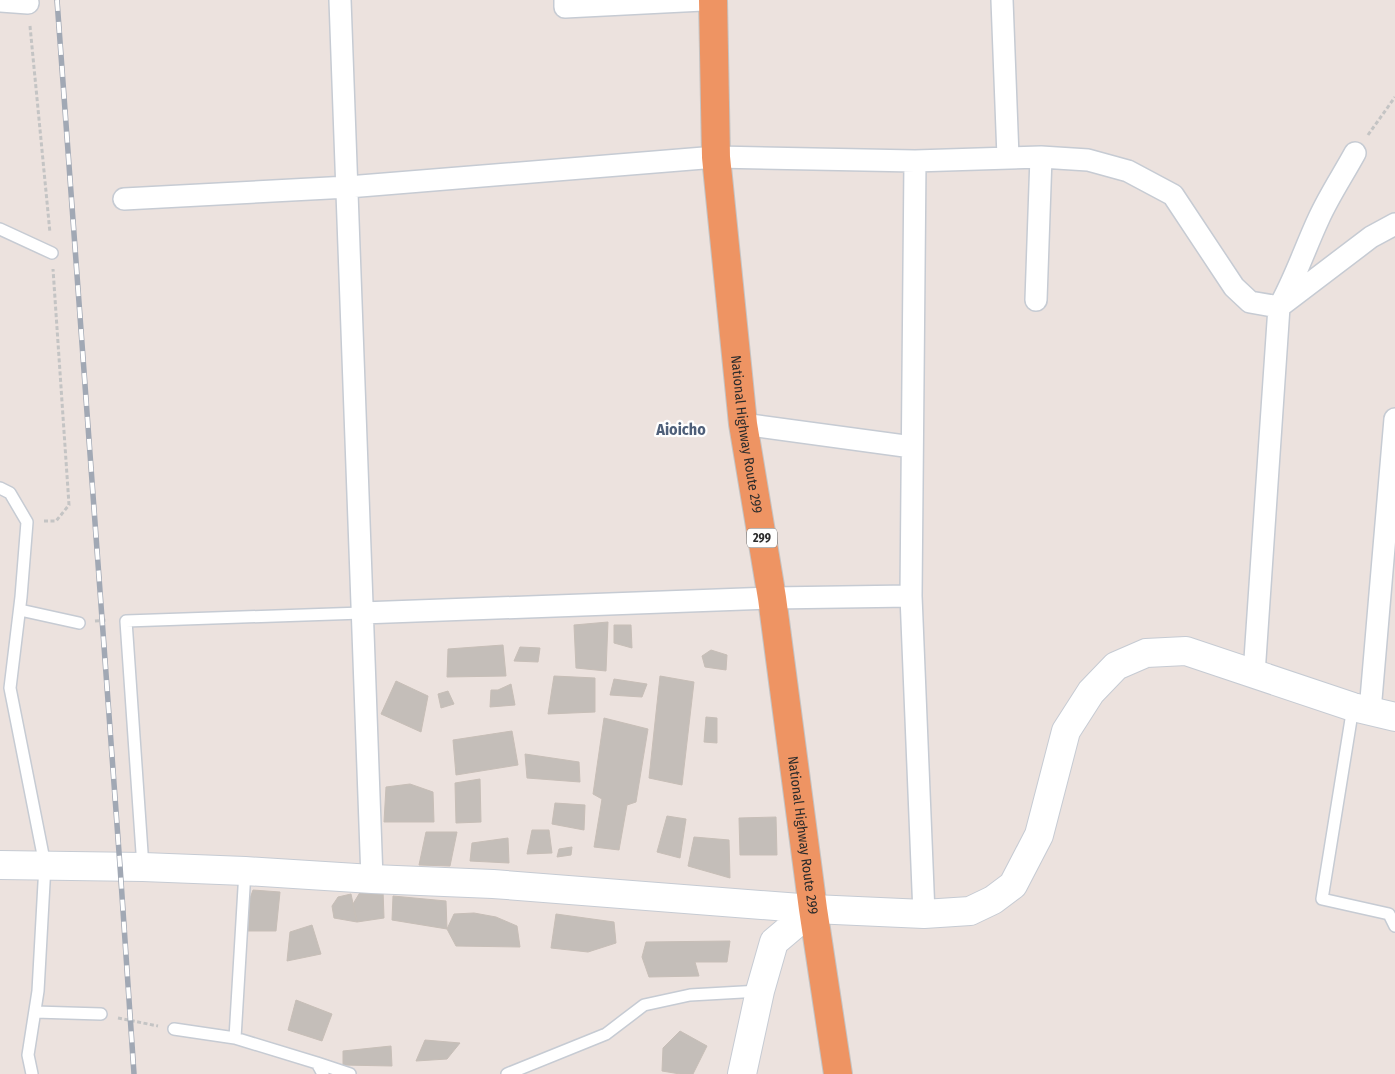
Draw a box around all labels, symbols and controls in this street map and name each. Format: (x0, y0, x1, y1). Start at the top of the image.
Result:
street label: National Highway Route 299 (728, 354, 766, 515)
district label: Aioicho (655, 420, 706, 439)
road number: 299 (747, 528, 777, 548)
street label: National Highway Route 299 (784, 755, 822, 916)

